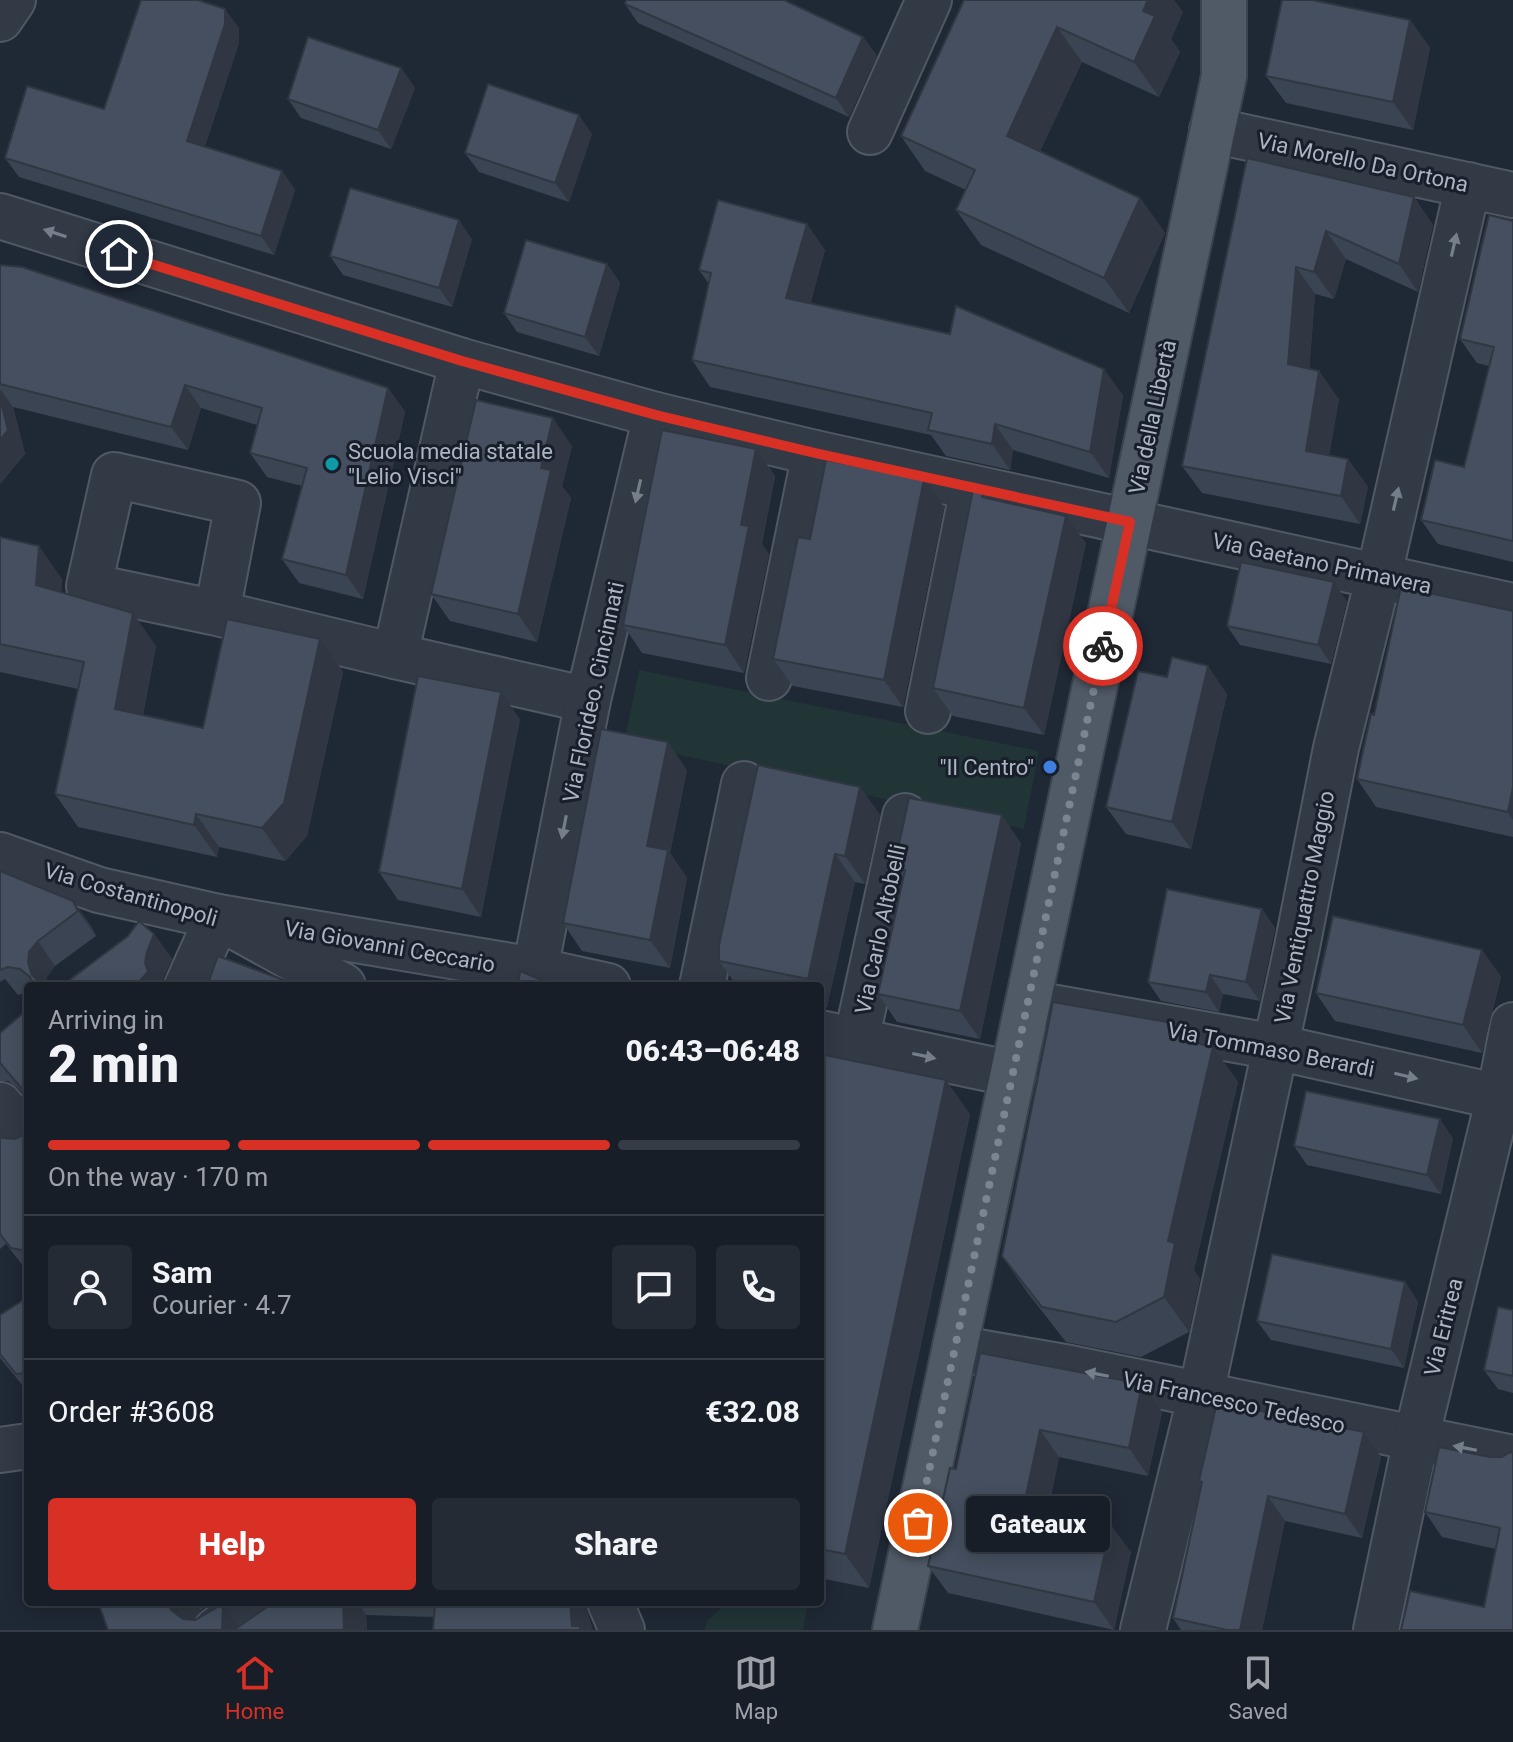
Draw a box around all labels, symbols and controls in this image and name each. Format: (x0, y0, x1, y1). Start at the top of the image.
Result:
street label: Via Morello Da Ortona (1255, 128, 1471, 197)
pin (85, 220, 153, 288)
one-way arrow (42, 227, 66, 239)
icon: home (97, 232, 141, 276)
one-way arrow (1448, 233, 1461, 258)
street label: Via della Libertà (1124, 338, 1181, 497)
place label: Scuola media statale "Lelio Visci" (348, 439, 553, 489)
marker: Scuola media statale "Lelio Visci" (323, 455, 341, 473)
one-way arrow (631, 479, 644, 504)
one-way arrow (1390, 486, 1403, 511)
street label: Via Gaetano Primavera (1210, 528, 1434, 599)
street label: Via Florideo. Cincinnati (558, 579, 629, 805)
courier (1063, 606, 1143, 686)
icon: bike (1081, 624, 1125, 668)
place label: "Il Centro" (939, 755, 1034, 780)
marker: "Il Centro" (1041, 758, 1059, 776)
street label: Via Ventiquattro Maggio (1270, 789, 1339, 1026)
one-way arrow (557, 815, 569, 840)
street label: Via Carlo Altobelli (850, 842, 911, 1016)
street label: Via Costantinopoli (41, 858, 220, 931)
street label: Via Giovanni Ceccario (283, 916, 497, 977)
text: Arriving in (48, 1005, 164, 1035)
street label: Via Tommaso Berardi (1165, 1017, 1376, 1082)
text: 06:43–06:48 (625, 1033, 800, 1068)
text: 2 min (48, 1034, 179, 1095)
one-way arrow (911, 1050, 936, 1062)
one-way arrow (1394, 1070, 1419, 1083)
text: On the way · 170 m (48, 1162, 268, 1192)
button: person (48, 1245, 132, 1329)
button: chat (612, 1245, 696, 1329)
button: phone (716, 1245, 800, 1329)
text: Sam (152, 1255, 213, 1290)
street label: Via Eritrea (1419, 1275, 1468, 1379)
text: Courier · 4.7 (152, 1290, 292, 1320)
one-way arrow (1084, 1367, 1109, 1379)
street label: Via Francesco Tedesco (1120, 1367, 1347, 1438)
text: Order #3608 (48, 1394, 215, 1429)
text: €32.08 (705, 1394, 800, 1429)
one-way arrow (1452, 1442, 1477, 1454)
pin (884, 1489, 952, 1557)
callout: Gateaux (966, 1495, 1110, 1551)
button: Help (48, 1498, 416, 1590)
button: Share (432, 1498, 800, 1590)
icon: bag (896, 1501, 940, 1545)
text: Gateaux (990, 1509, 1086, 1539)
tab: Home (225, 1651, 284, 1724)
tab: Map (734, 1651, 778, 1724)
tab: Saved (1228, 1651, 1288, 1724)

